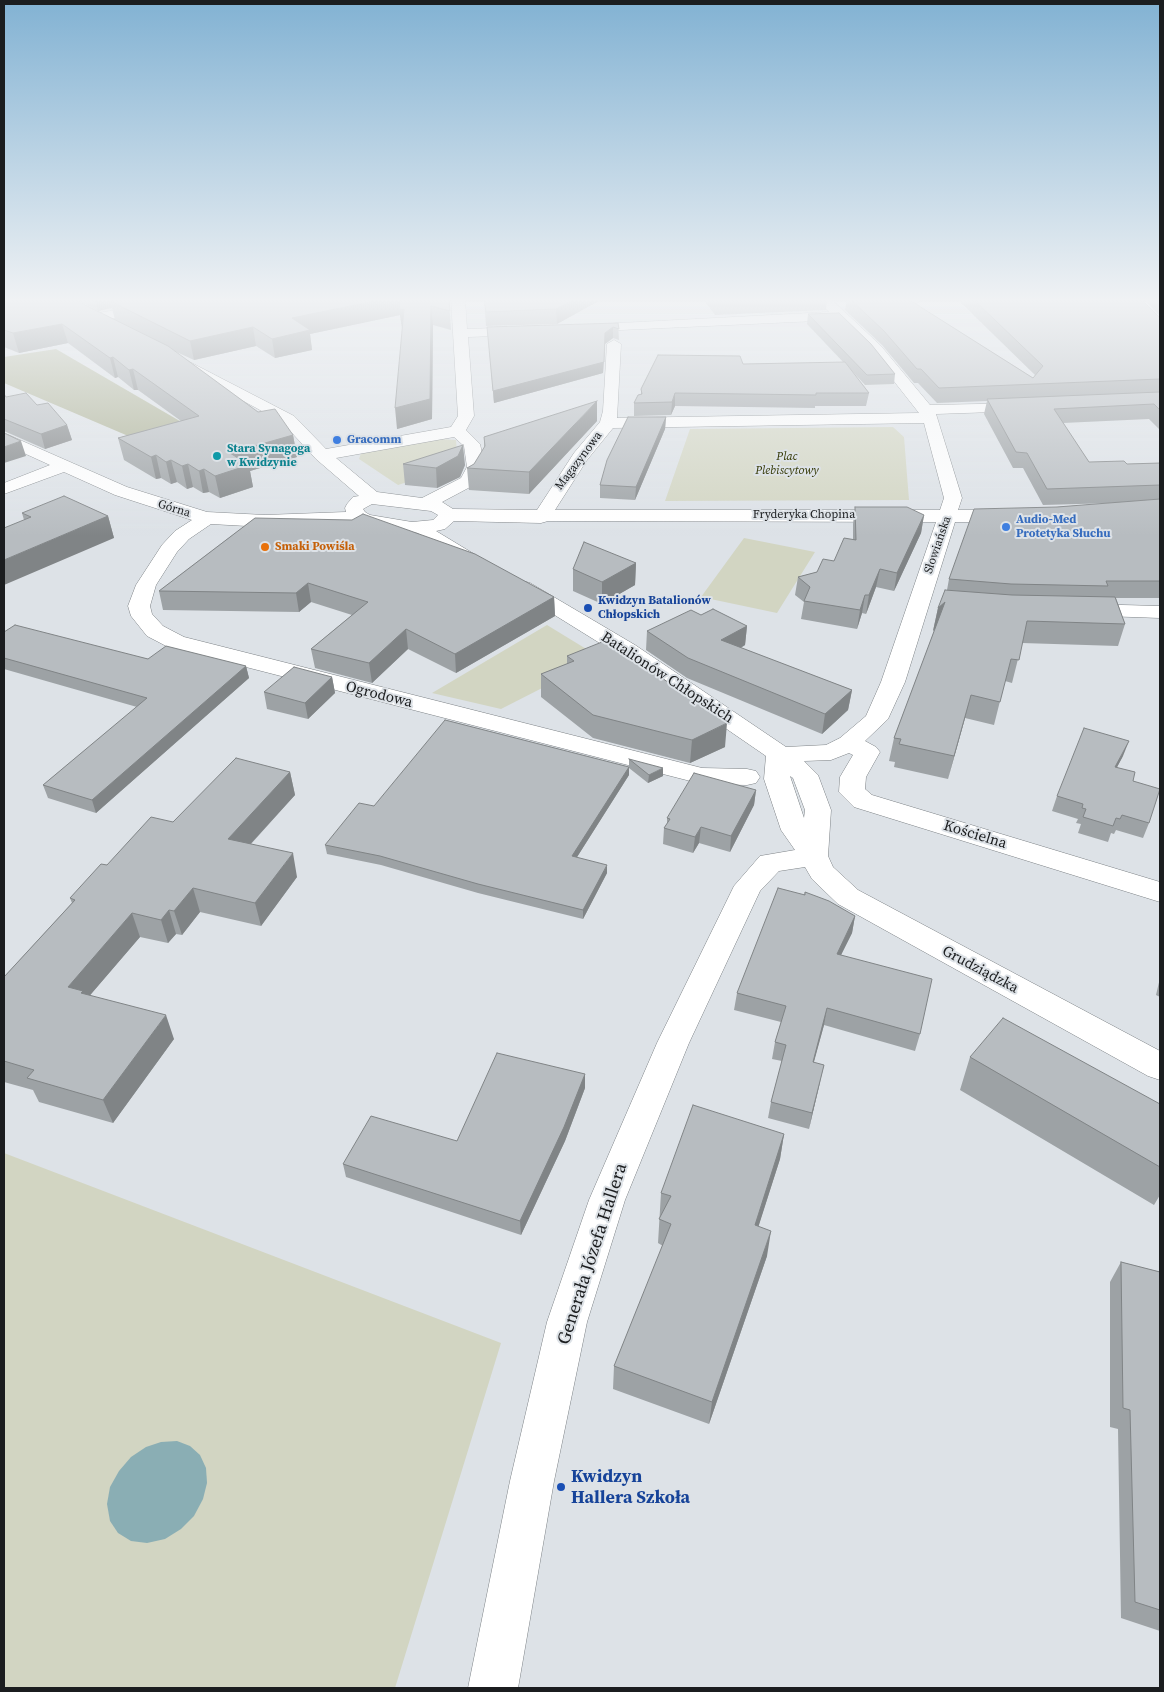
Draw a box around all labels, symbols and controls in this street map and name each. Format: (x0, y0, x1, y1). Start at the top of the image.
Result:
street label: Magazynowa (552, 429, 606, 493)
place label: Gracomm (347, 433, 401, 447)
marker: Gracomm (331, 434, 343, 446)
place label: Stara Synagoga w Kwidzynie (227, 442, 310, 470)
marker: Stara Synagoga w Kwidzynie (211, 450, 223, 462)
park label: Plac Plebiscytowy (755, 450, 819, 478)
street label: Górna (156, 497, 192, 521)
street label: Fryderyka Chopina (753, 508, 855, 522)
place label: Audio-Med Protetyka Słuchu (1016, 513, 1111, 541)
street label: Słowiańska (921, 514, 955, 576)
marker: Audio-Med Protetyka Słuchu (1000, 521, 1012, 533)
place label: Smaki Powiśla (275, 540, 355, 554)
marker: Smaki Powiśla (259, 541, 271, 553)
place label: Kwidzyn Batalionów Chłopskich (598, 594, 711, 622)
marker: Kwidzyn Batalionów Chłopskich (582, 602, 594, 614)
street label: Batalionów Chłopskich (598, 629, 736, 727)
street label: Ogrodowa (344, 678, 414, 712)
street label: Kościelna (941, 817, 1009, 853)
street label: Grudziądzka (939, 942, 1021, 998)
street label: Generała Józefa Hallera (553, 1161, 633, 1347)
place label: Kwidzyn Hallera Szkoła (571, 1466, 690, 1508)
marker: Kwidzyn Hallera Szkoła (555, 1481, 567, 1493)

